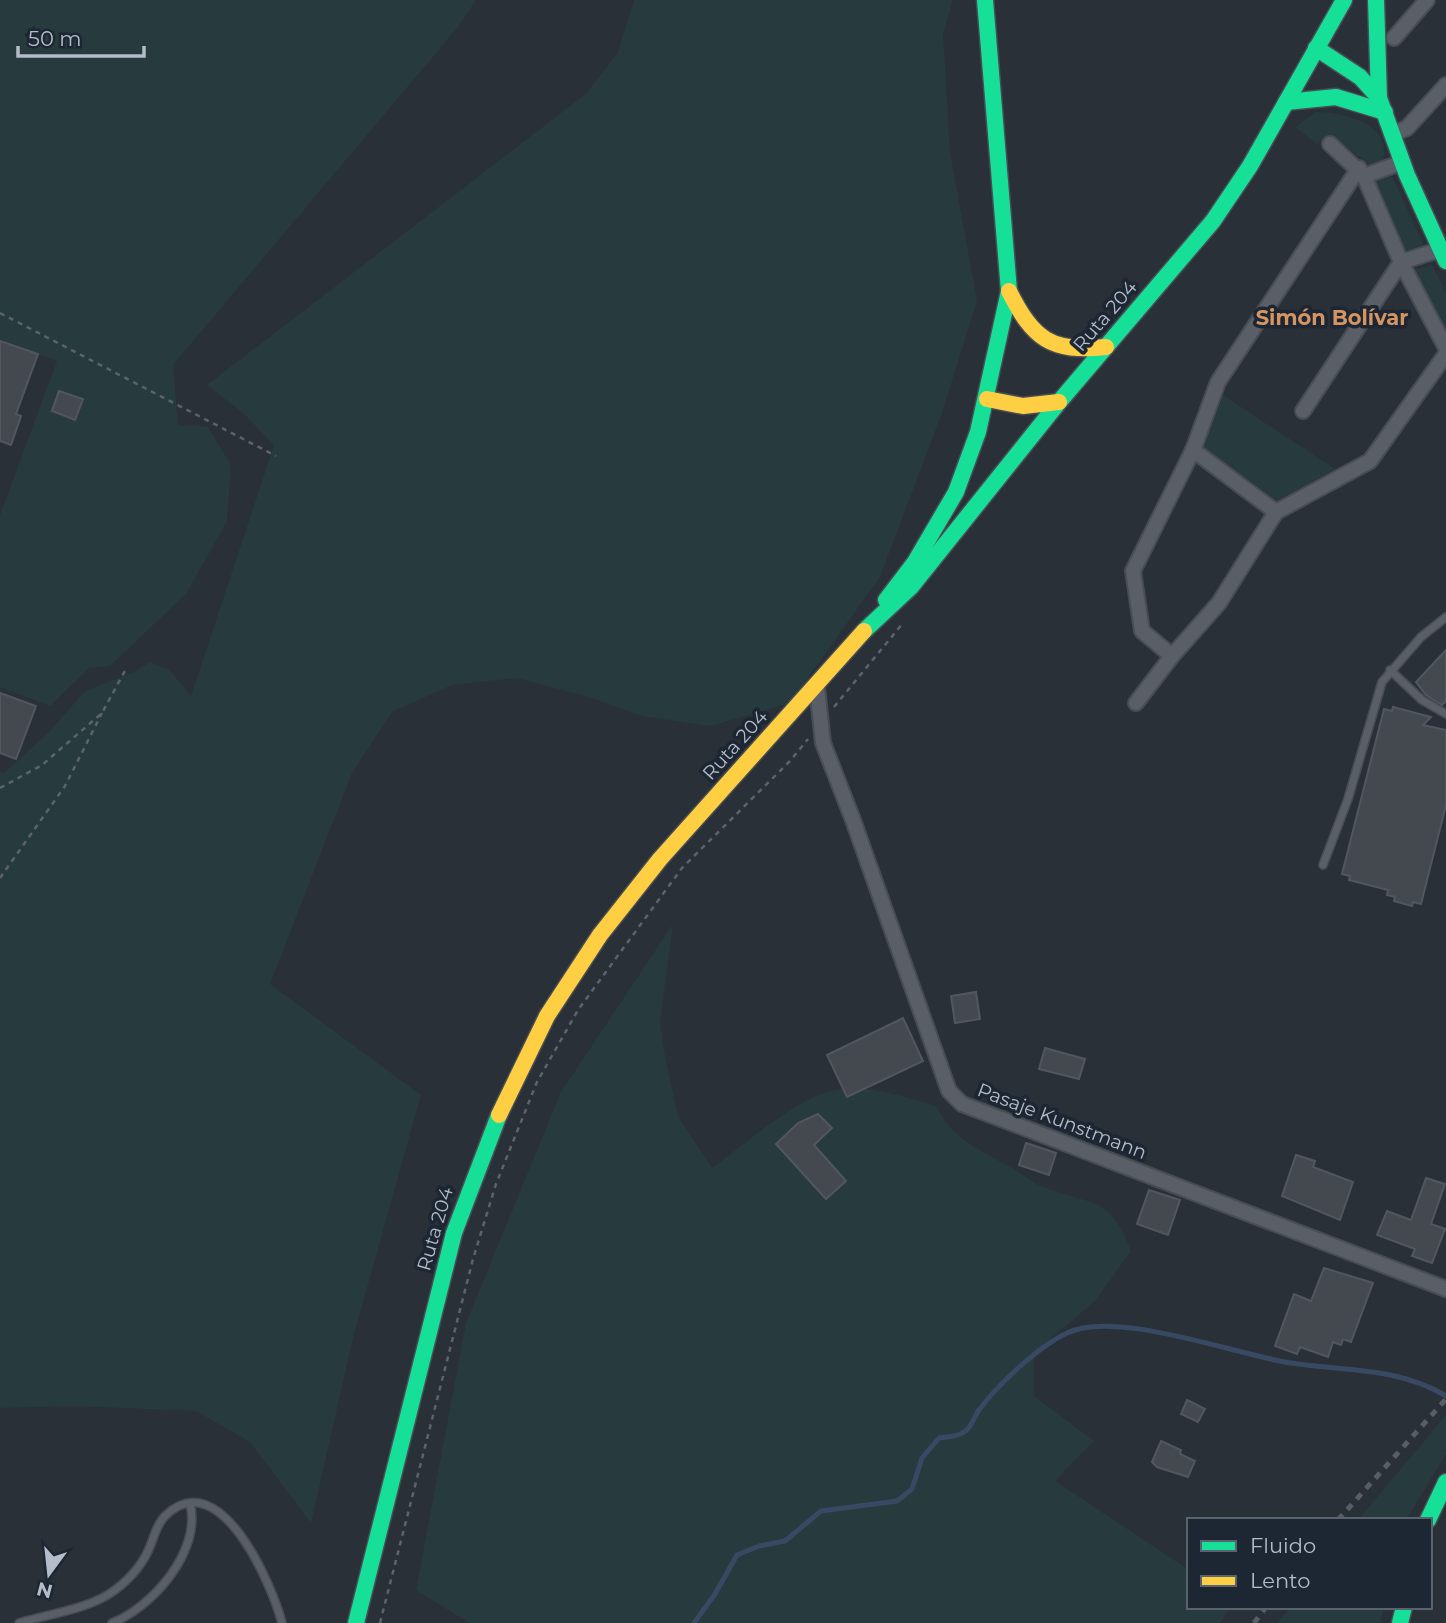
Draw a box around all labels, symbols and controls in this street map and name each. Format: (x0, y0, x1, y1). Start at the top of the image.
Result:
scale bar (18, 14, 144, 58)
text: 50 m (28, 26, 82, 51)
street label: Ruta 204 (1068, 276, 1142, 356)
district label: Simón Bolívar (1256, 305, 1408, 330)
street label: Ruta 204 (698, 705, 773, 785)
street label: Pasaje Kunstmann (974, 1078, 1150, 1164)
street label: Ruta 204 (412, 1184, 458, 1273)
legend (1187, 1518, 1432, 1609)
text: Fluido (1250, 1533, 1316, 1558)
north arrow (14, 1539, 84, 1609)
text: Lento (1250, 1568, 1310, 1593)
text: N (34, 1577, 55, 1603)

